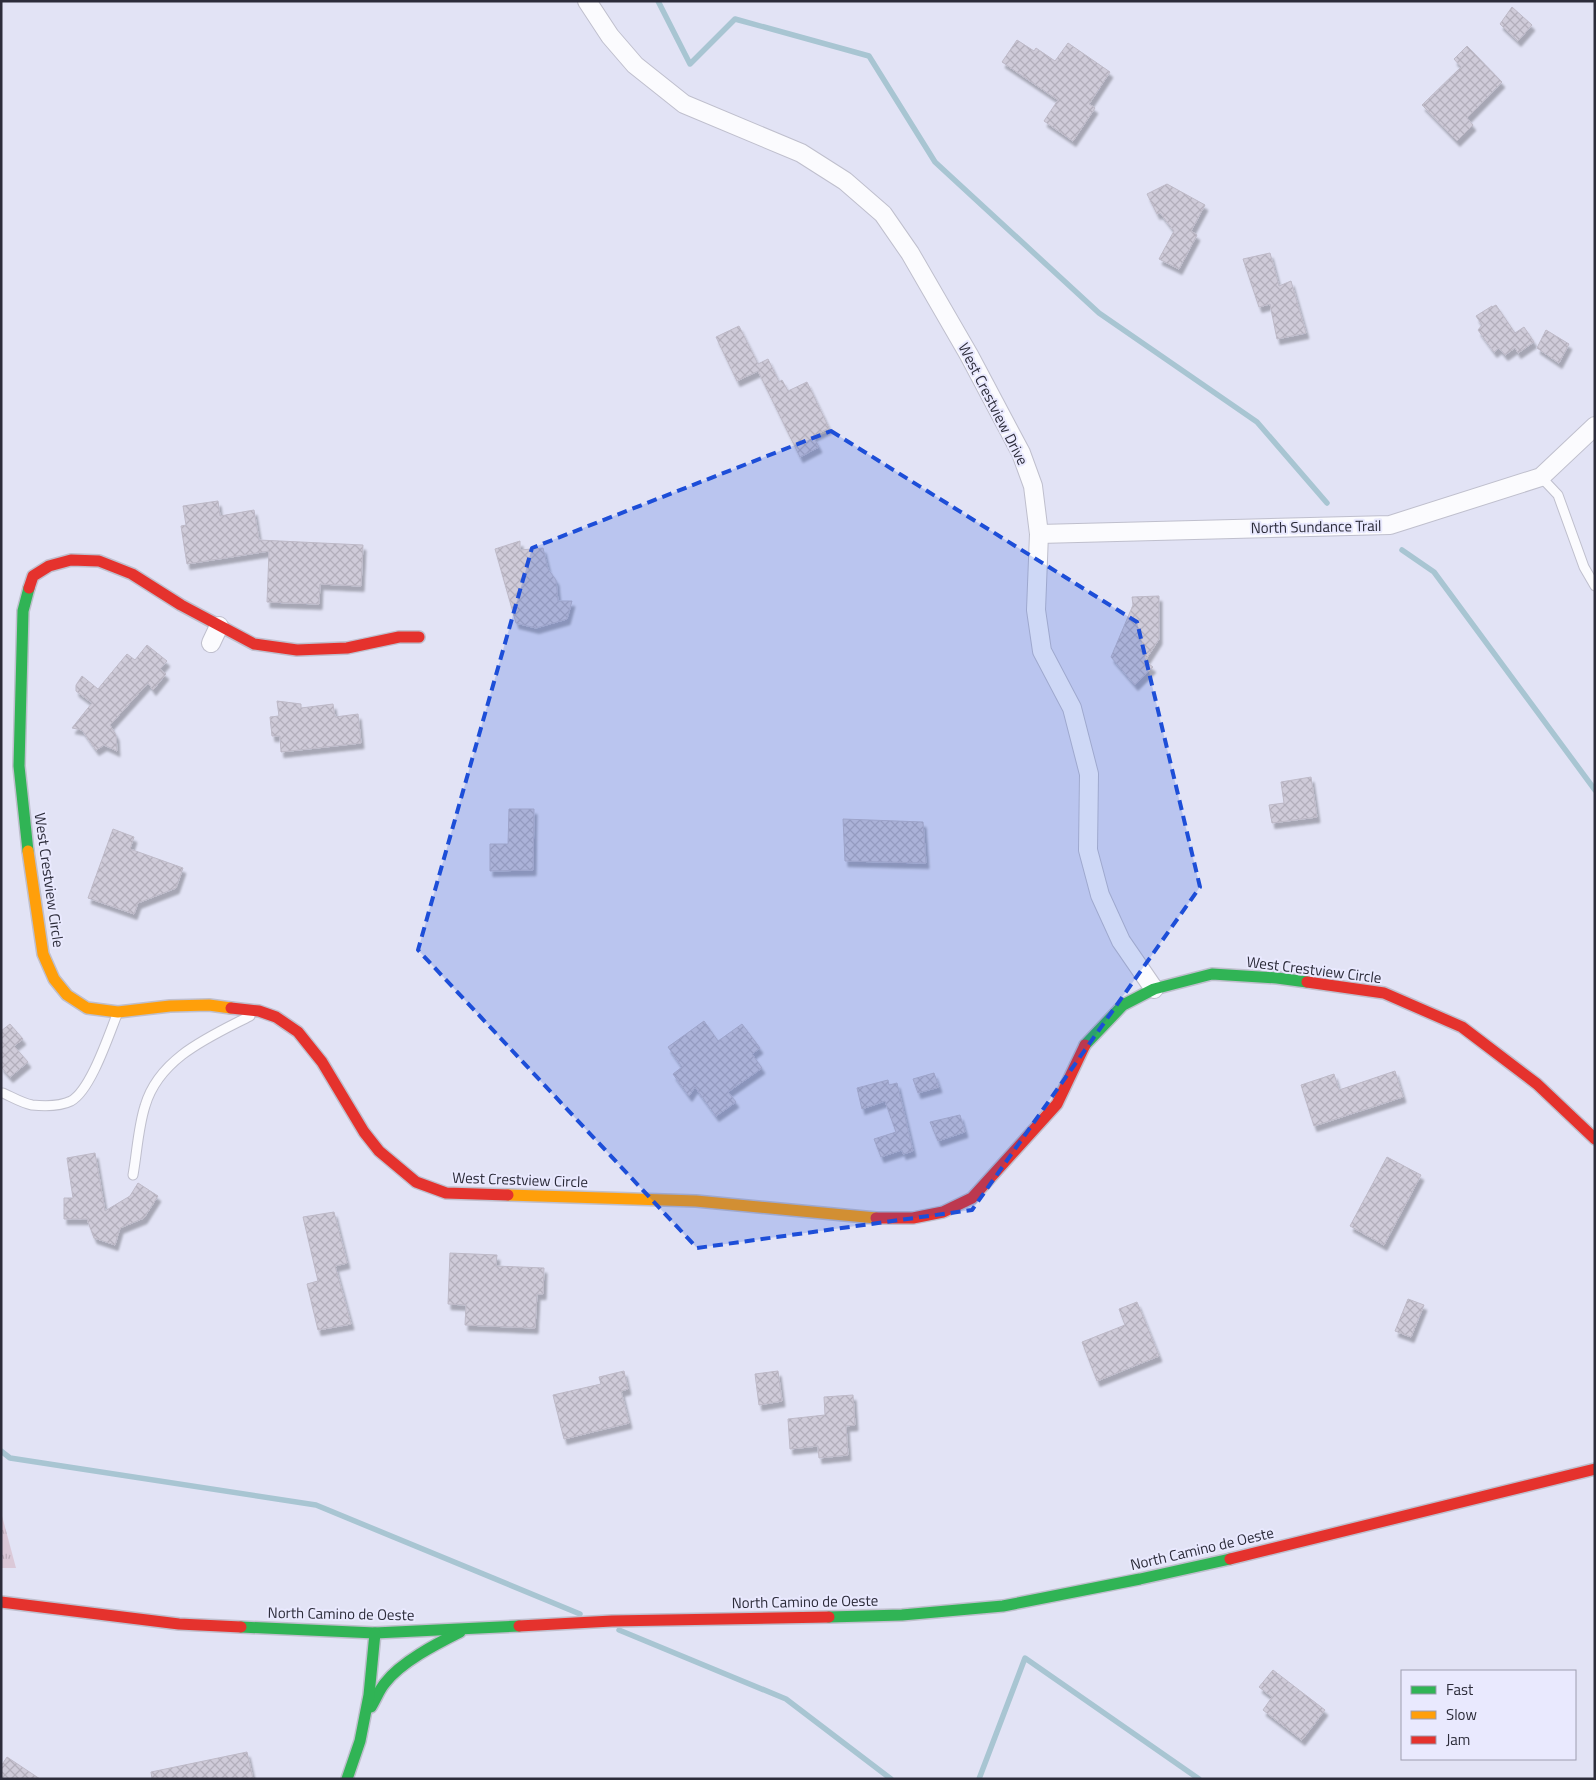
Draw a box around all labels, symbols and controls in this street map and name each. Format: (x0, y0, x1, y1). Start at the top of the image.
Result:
street label: West Crestview Drive (953, 339, 1034, 469)
street label: North Sundance Trail (1250, 514, 1382, 539)
street label: West Crestview Circle (29, 811, 70, 949)
street label: West Crestview Circle (1245, 950, 1383, 989)
street label: West Crestview Circle (452, 1166, 588, 1193)
street label: North Camino de Oeste (1128, 1521, 1276, 1576)
street label: North Camino de Oeste (731, 1589, 879, 1614)
street label: North Camino de Oeste (267, 1601, 415, 1626)
legend (1401, 1670, 1576, 1760)
text: Fast (1446, 1678, 1474, 1701)
text: Slow (1446, 1703, 1477, 1726)
text: Jam (1446, 1728, 1470, 1751)

